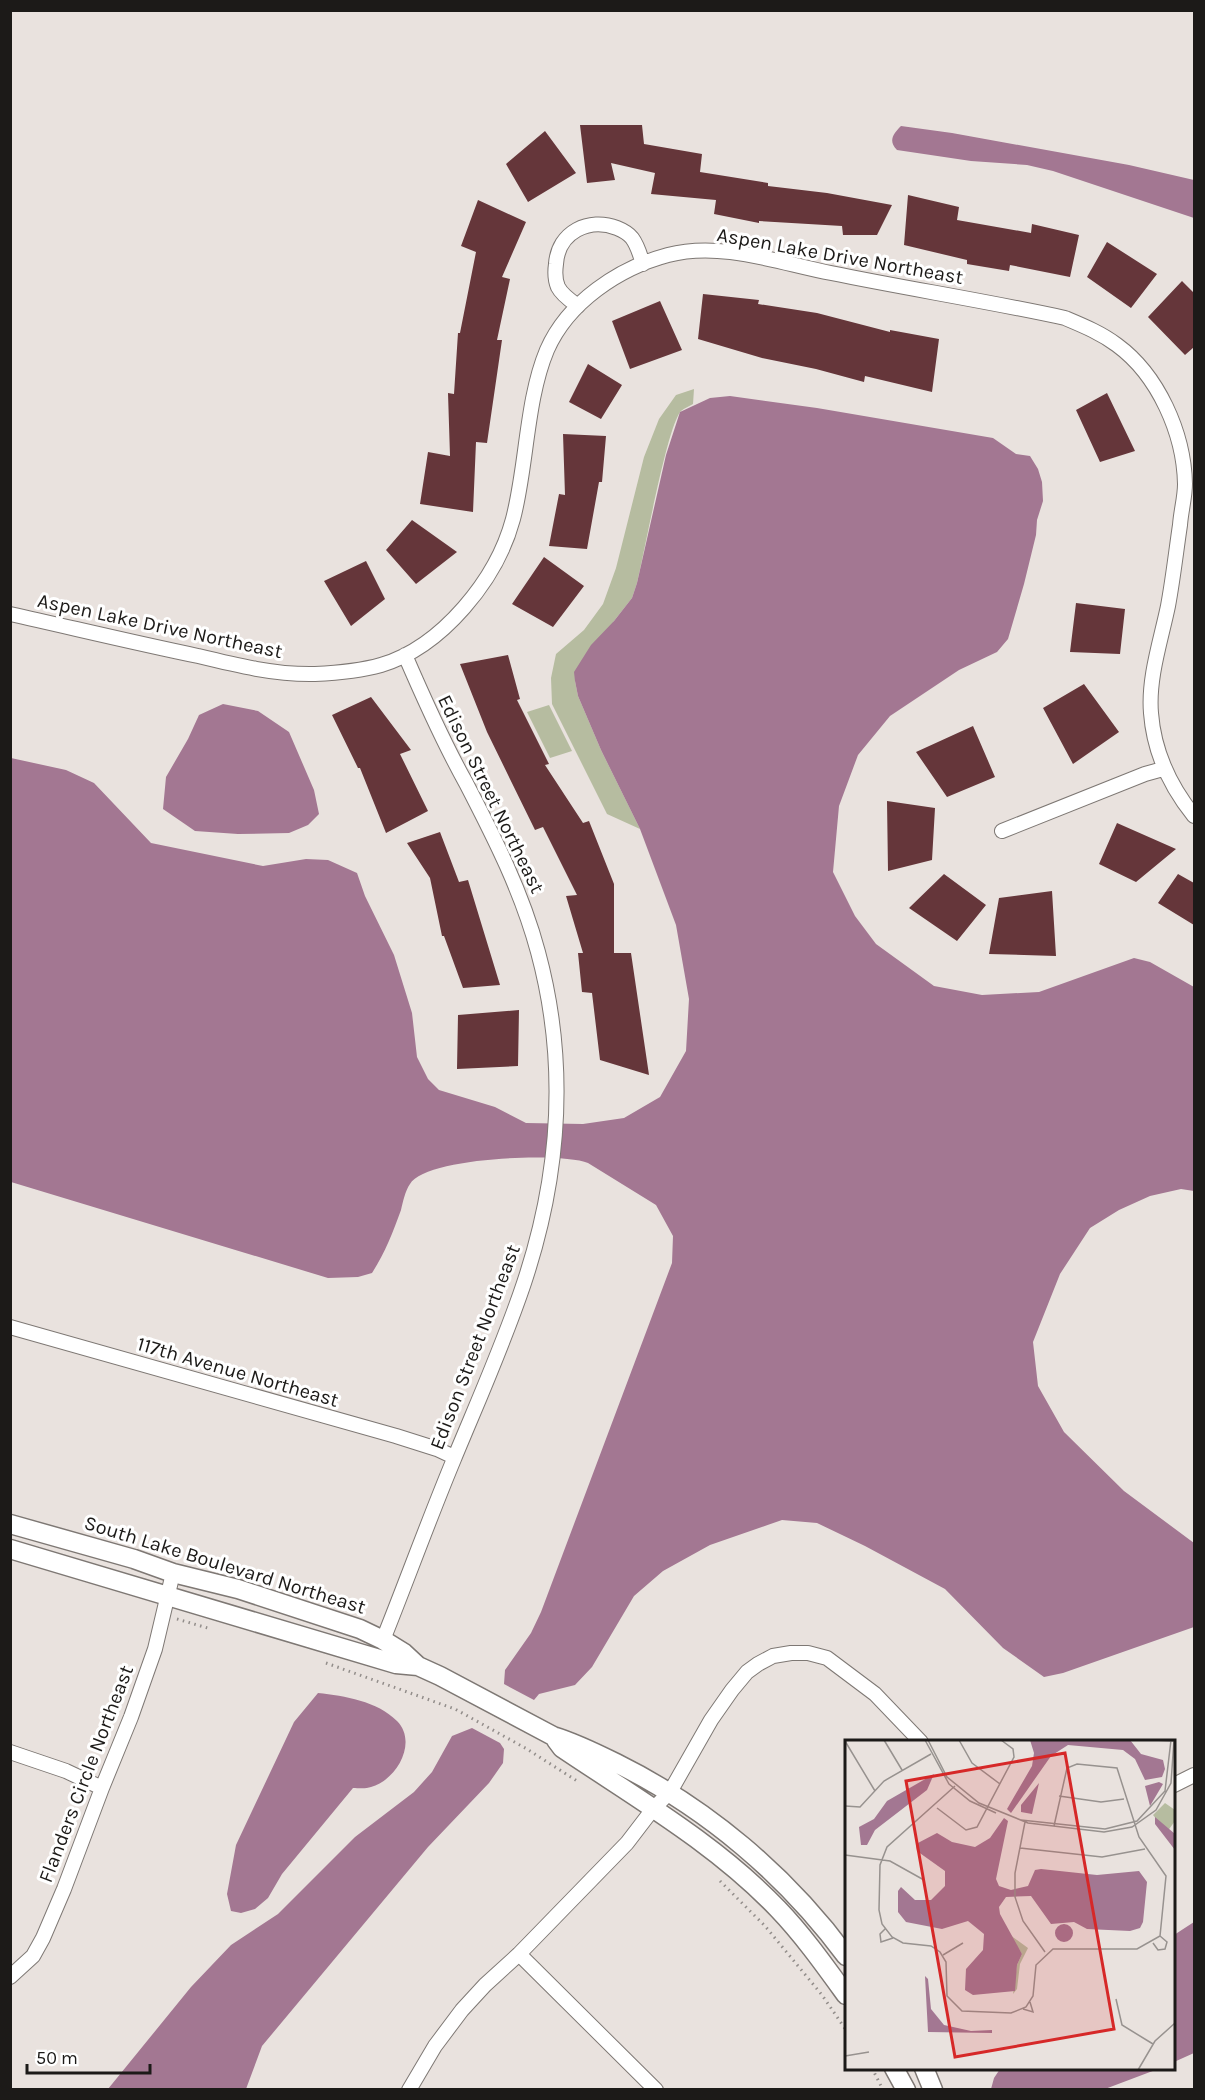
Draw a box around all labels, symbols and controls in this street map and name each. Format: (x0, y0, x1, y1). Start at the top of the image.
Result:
street label: Aspen Lake Drive Northeast (715, 223, 965, 289)
street label: Aspen Lake Drive Northeast (36, 589, 285, 663)
street label: Edison Street Northeast (433, 691, 549, 897)
street label: Edison Street Northeast (425, 1241, 525, 1453)
street label: 117th Avenue Northeast (135, 1332, 342, 1412)
street label: South Lake Boulevard Northeast (81, 1511, 369, 1619)
street label: Flanders Circle Northeast (34, 1662, 138, 1886)
inset map (845, 1740, 1175, 2070)
scale bar (27, 2037, 150, 2075)
text: 50 m (36, 2047, 78, 2069)

